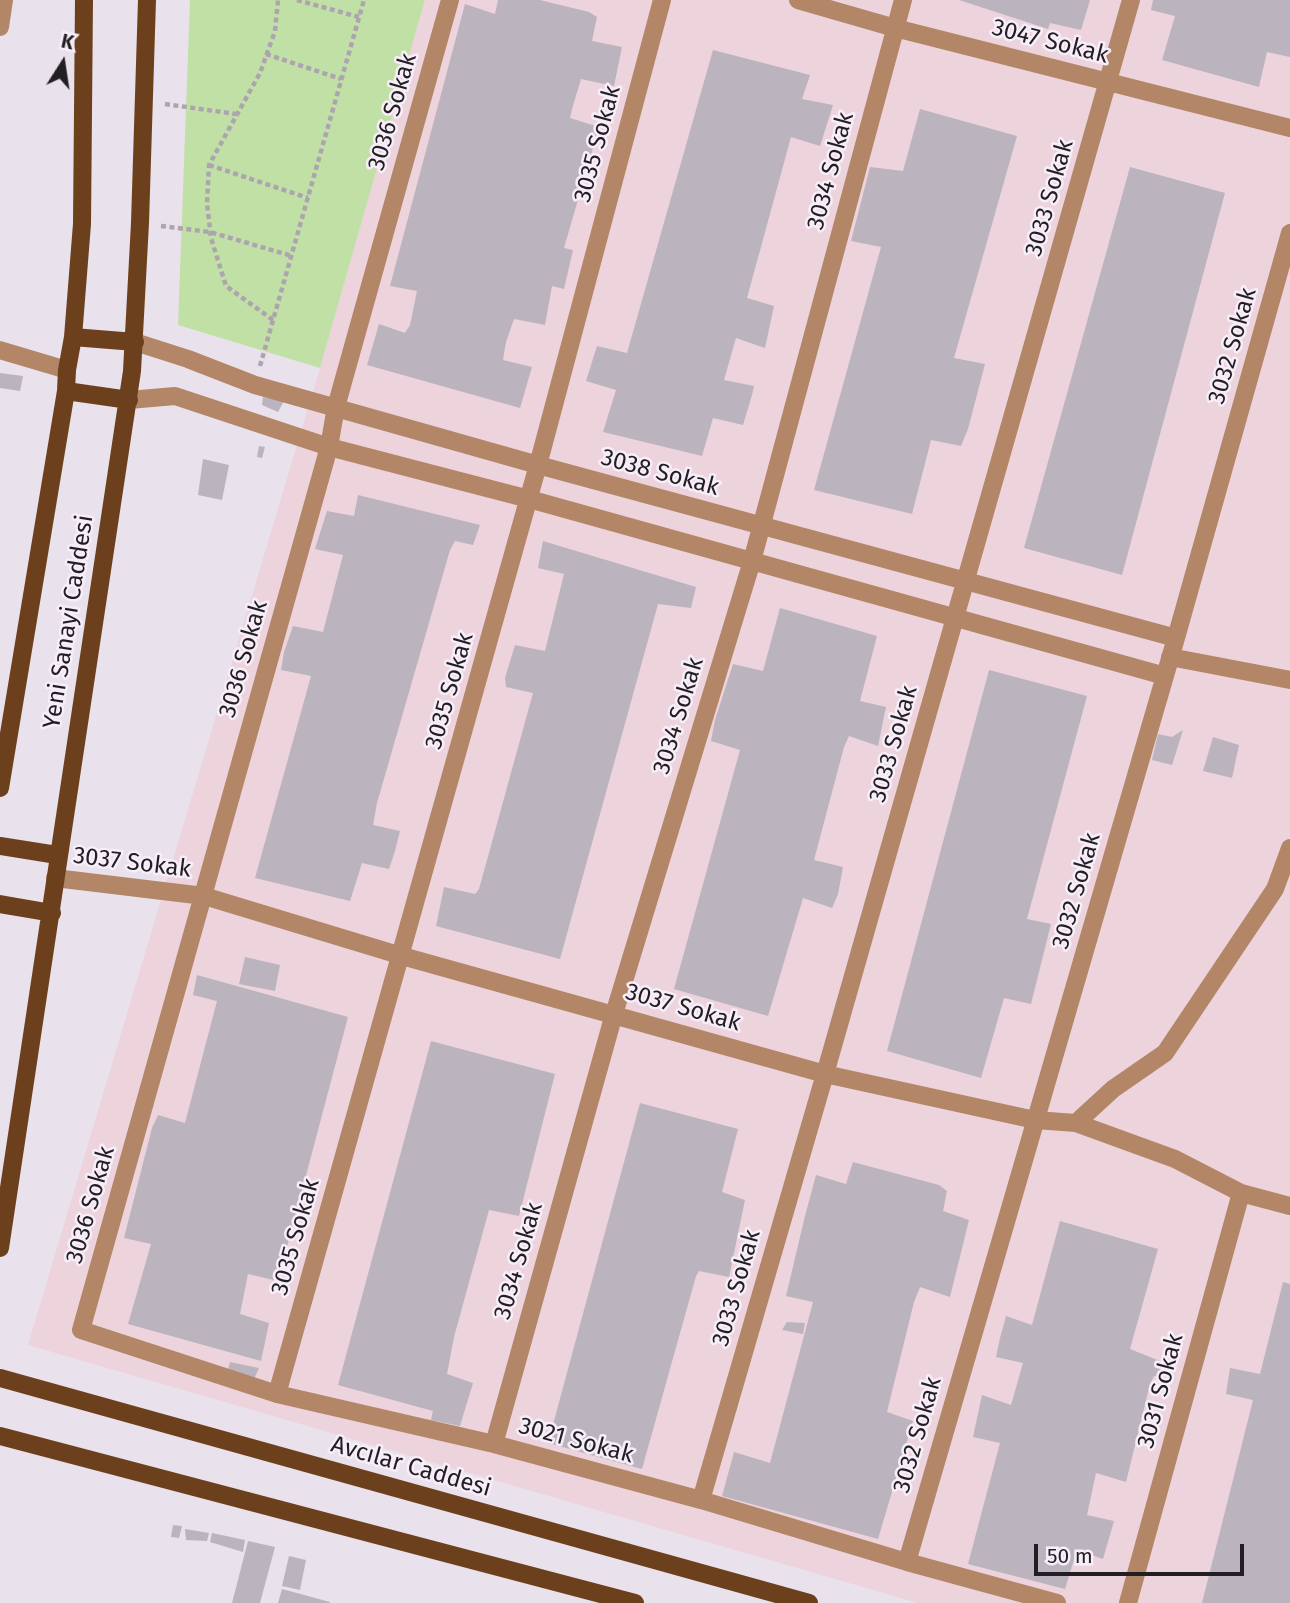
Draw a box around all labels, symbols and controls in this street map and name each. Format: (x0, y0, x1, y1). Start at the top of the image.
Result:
street label: 3047 Sokak (989, 14, 1111, 70)
north arrow (28, 28, 98, 98)
text: K (59, 29, 76, 54)
street label: 3036 Sokak (363, 50, 423, 174)
street label: 3035 Sokak (569, 82, 627, 206)
street label: 3034 Sokak (801, 109, 861, 233)
street label: 3033 Sokak (1020, 136, 1080, 260)
street label: 3032 Sokak (1203, 285, 1263, 407)
street label: 3038 Sokak (598, 443, 722, 503)
street label: Yeni Sanayi Caddesi (38, 513, 100, 731)
street label: 3036 Sokak (214, 597, 274, 721)
street label: 3035 Sokak (420, 629, 480, 753)
street label: 3034 Sokak (648, 654, 710, 778)
street label: 3033 Sokak (864, 682, 924, 806)
street label: 3032 Sokak (1047, 830, 1107, 952)
street label: 3037 Sokak (72, 841, 192, 885)
street label: 3037 Sokak (622, 978, 744, 1038)
street label: 3036 Sokak (61, 1143, 121, 1267)
street label: 3035 Sokak (266, 1175, 326, 1299)
street label: 3034 Sokak (489, 1199, 549, 1323)
street label: 3033 Sokak (707, 1226, 767, 1350)
street label: 3031 Sokak (1132, 1330, 1190, 1452)
street label: 3032 Sokak (888, 1374, 948, 1496)
street label: 3021 Sokak (516, 1412, 636, 1470)
street label: Avcılar Caddesi (328, 1430, 494, 1504)
scale bar (1038, 1530, 1248, 1574)
text: 50 m (1047, 1543, 1093, 1569)

